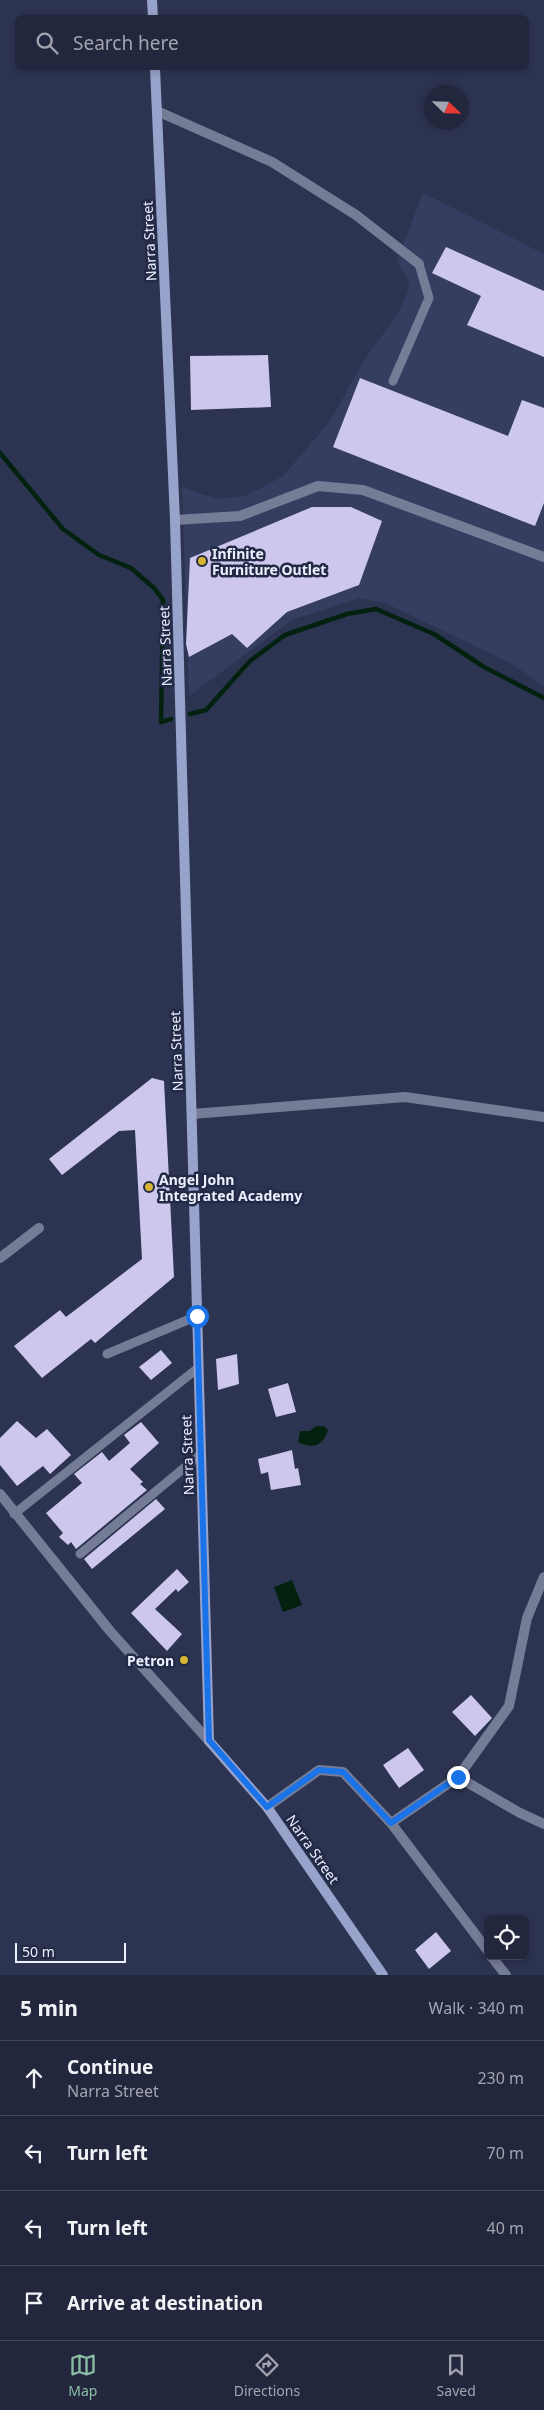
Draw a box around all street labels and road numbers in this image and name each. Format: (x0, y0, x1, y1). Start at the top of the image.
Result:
street label: Narra Street (137, 200, 161, 282)
street label: Narra Street (154, 606, 176, 686)
street label: Narra Street (165, 1011, 187, 1091)
street label: Narra Street (176, 1415, 198, 1495)
street label: Narra Street (282, 1811, 344, 1887)

